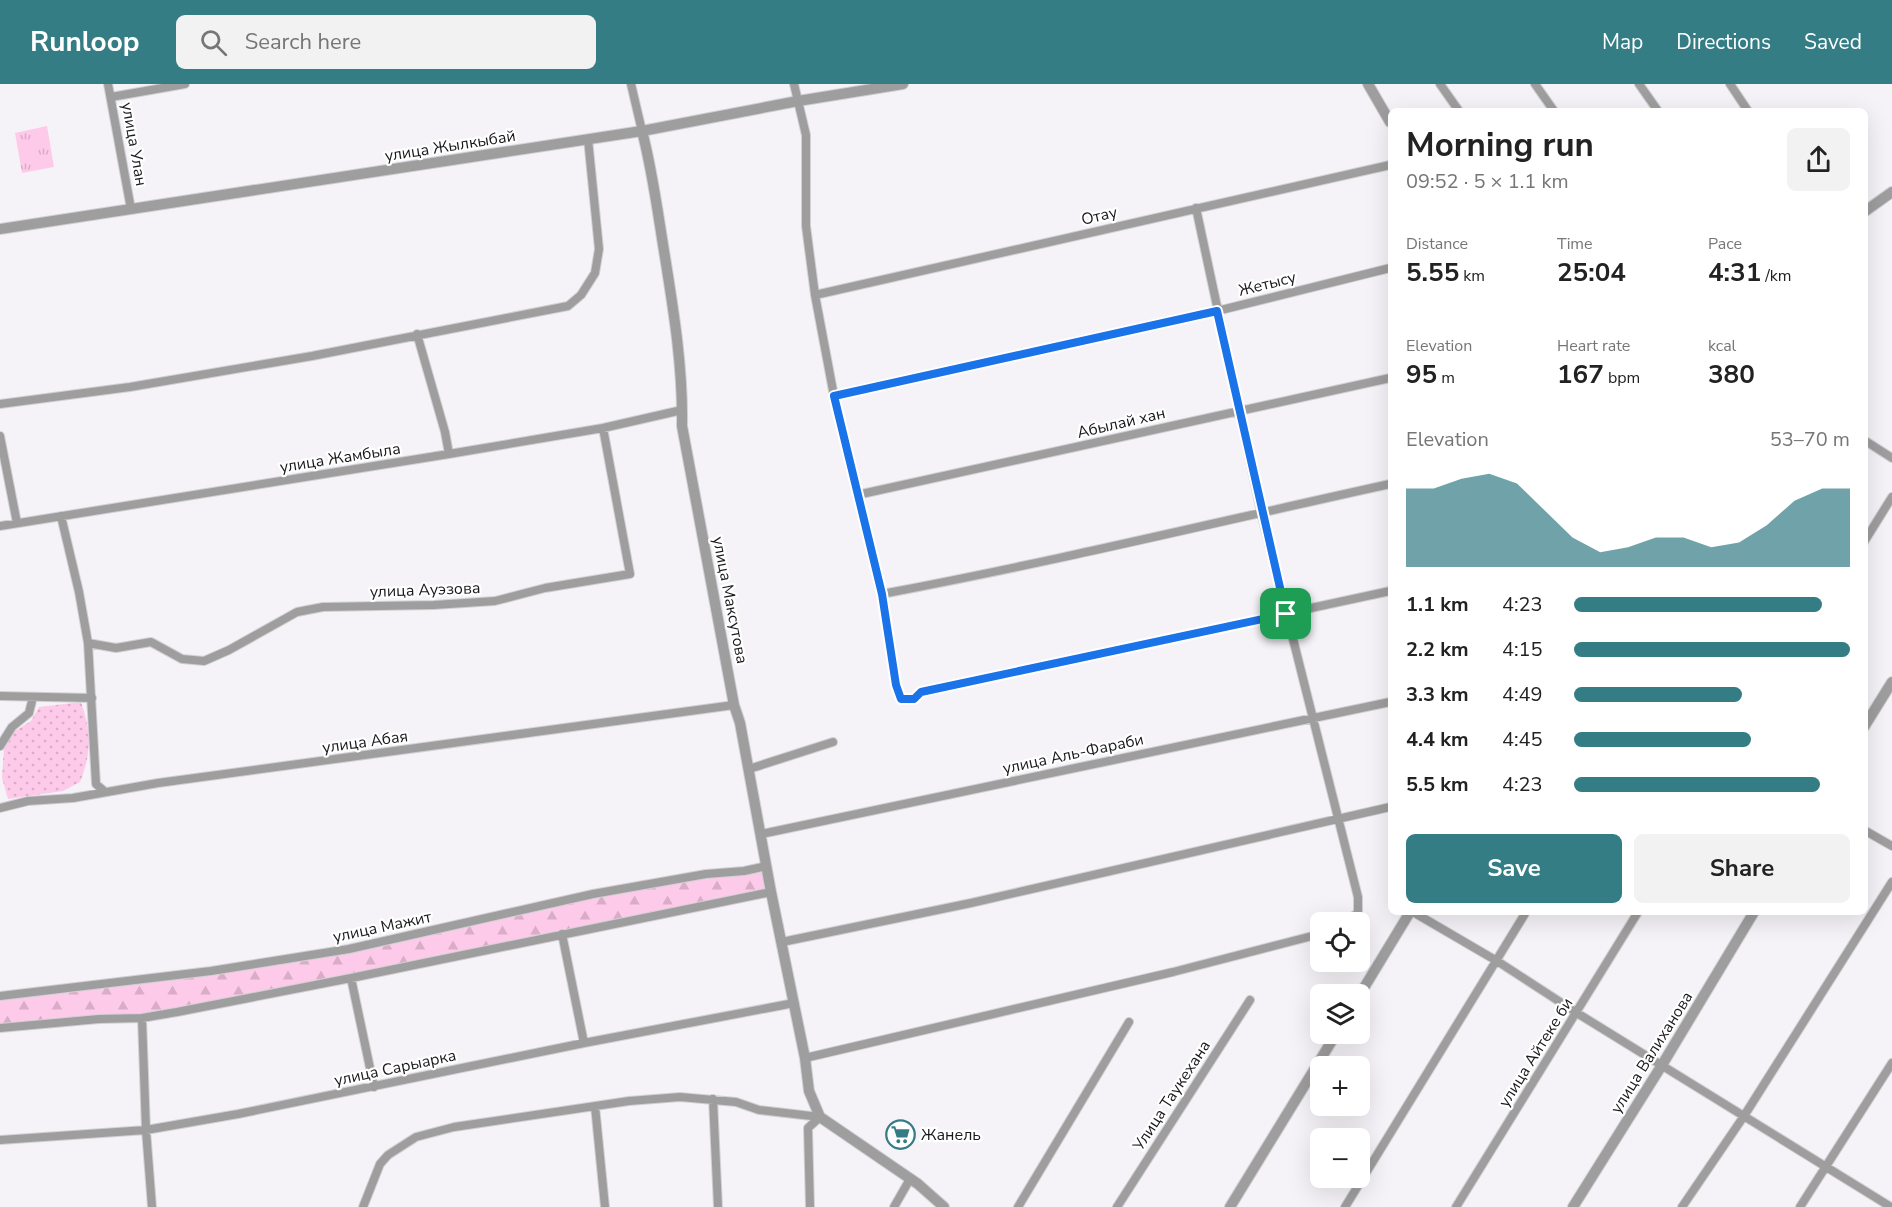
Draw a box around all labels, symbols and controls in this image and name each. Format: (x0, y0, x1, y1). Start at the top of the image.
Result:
search box (176, 15, 596, 69)
text: Runloop (30, 23, 140, 61)
icon: search (197, 26, 230, 59)
text: Search here (245, 27, 361, 57)
text: Map (1602, 28, 1643, 56)
text: Directions (1676, 28, 1771, 56)
text: Saved (1804, 28, 1862, 56)
street label: улица Улан (116, 100, 152, 188)
text: Morning run (1406, 123, 1594, 168)
street label: улица Жылкыбай (383, 125, 517, 167)
button: share (1787, 128, 1850, 191)
text: 09:52 · 5 × 1.1 km (1406, 168, 1569, 195)
street label: Отау (1079, 201, 1120, 231)
text: Distance (1406, 233, 1468, 255)
text: Time (1557, 233, 1593, 255)
text: Pace (1708, 233, 1742, 255)
text: 5.55 (1406, 255, 1459, 290)
text: 25:04 (1557, 255, 1626, 290)
text: 4:31 (1708, 255, 1761, 290)
text: km (1459, 265, 1485, 287)
text: /km (1761, 265, 1792, 287)
street label: Жетысу (1236, 266, 1299, 302)
text: Elevation (1406, 335, 1472, 357)
text: Heart rate (1557, 335, 1630, 357)
text: kcal (1708, 335, 1736, 357)
text: 95 (1406, 357, 1437, 392)
text: 167 (1557, 357, 1604, 392)
text: 380 (1708, 357, 1755, 392)
text: m (1437, 367, 1455, 389)
text: bpm (1604, 367, 1640, 389)
street label: Абылай хан (1075, 402, 1167, 444)
text: Elevation (1406, 426, 1489, 453)
text: 53–70 m (1770, 426, 1850, 453)
street label: улица Жамбыла (278, 438, 402, 478)
street label: улица Максутова (707, 535, 753, 666)
street label: улица Ауэзова (369, 577, 481, 603)
pin (1260, 588, 1311, 639)
text: 1.1 km (1406, 591, 1469, 618)
text: 4:23 (1502, 591, 1543, 618)
icon: arrive (1269, 597, 1302, 630)
text: 2.2 km (1406, 636, 1469, 663)
text: 4:15 (1502, 636, 1543, 663)
text: 3.3 km (1406, 681, 1469, 708)
text: 4:49 (1502, 681, 1543, 708)
street label: улица Абая (321, 725, 409, 759)
text: 4.4 km (1406, 726, 1469, 753)
text: 4:45 (1502, 726, 1543, 753)
street label: улица Аль-Фараби (1001, 728, 1146, 780)
text: 5.5 km (1406, 771, 1469, 798)
text: 4:23 (1502, 771, 1543, 798)
button: Save (1406, 834, 1622, 903)
button: Share (1634, 834, 1850, 903)
street label: улица Мажит (331, 906, 434, 948)
map controls (1310, 912, 1370, 1188)
button: locate (1310, 912, 1370, 972)
button: layers (1310, 984, 1370, 1044)
street label: улица Валиханова (1606, 987, 1698, 1118)
street label: улица Айтеке би (1493, 994, 1578, 1111)
street label: Улица Таукехана (1127, 1036, 1216, 1156)
street label: улица Сарыарка (332, 1044, 458, 1092)
button: + (1310, 1056, 1370, 1116)
supermarket icon: Жанель (884, 1118, 916, 1150)
place label: Жанель (921, 1124, 981, 1146)
button: − (1310, 1128, 1370, 1188)

